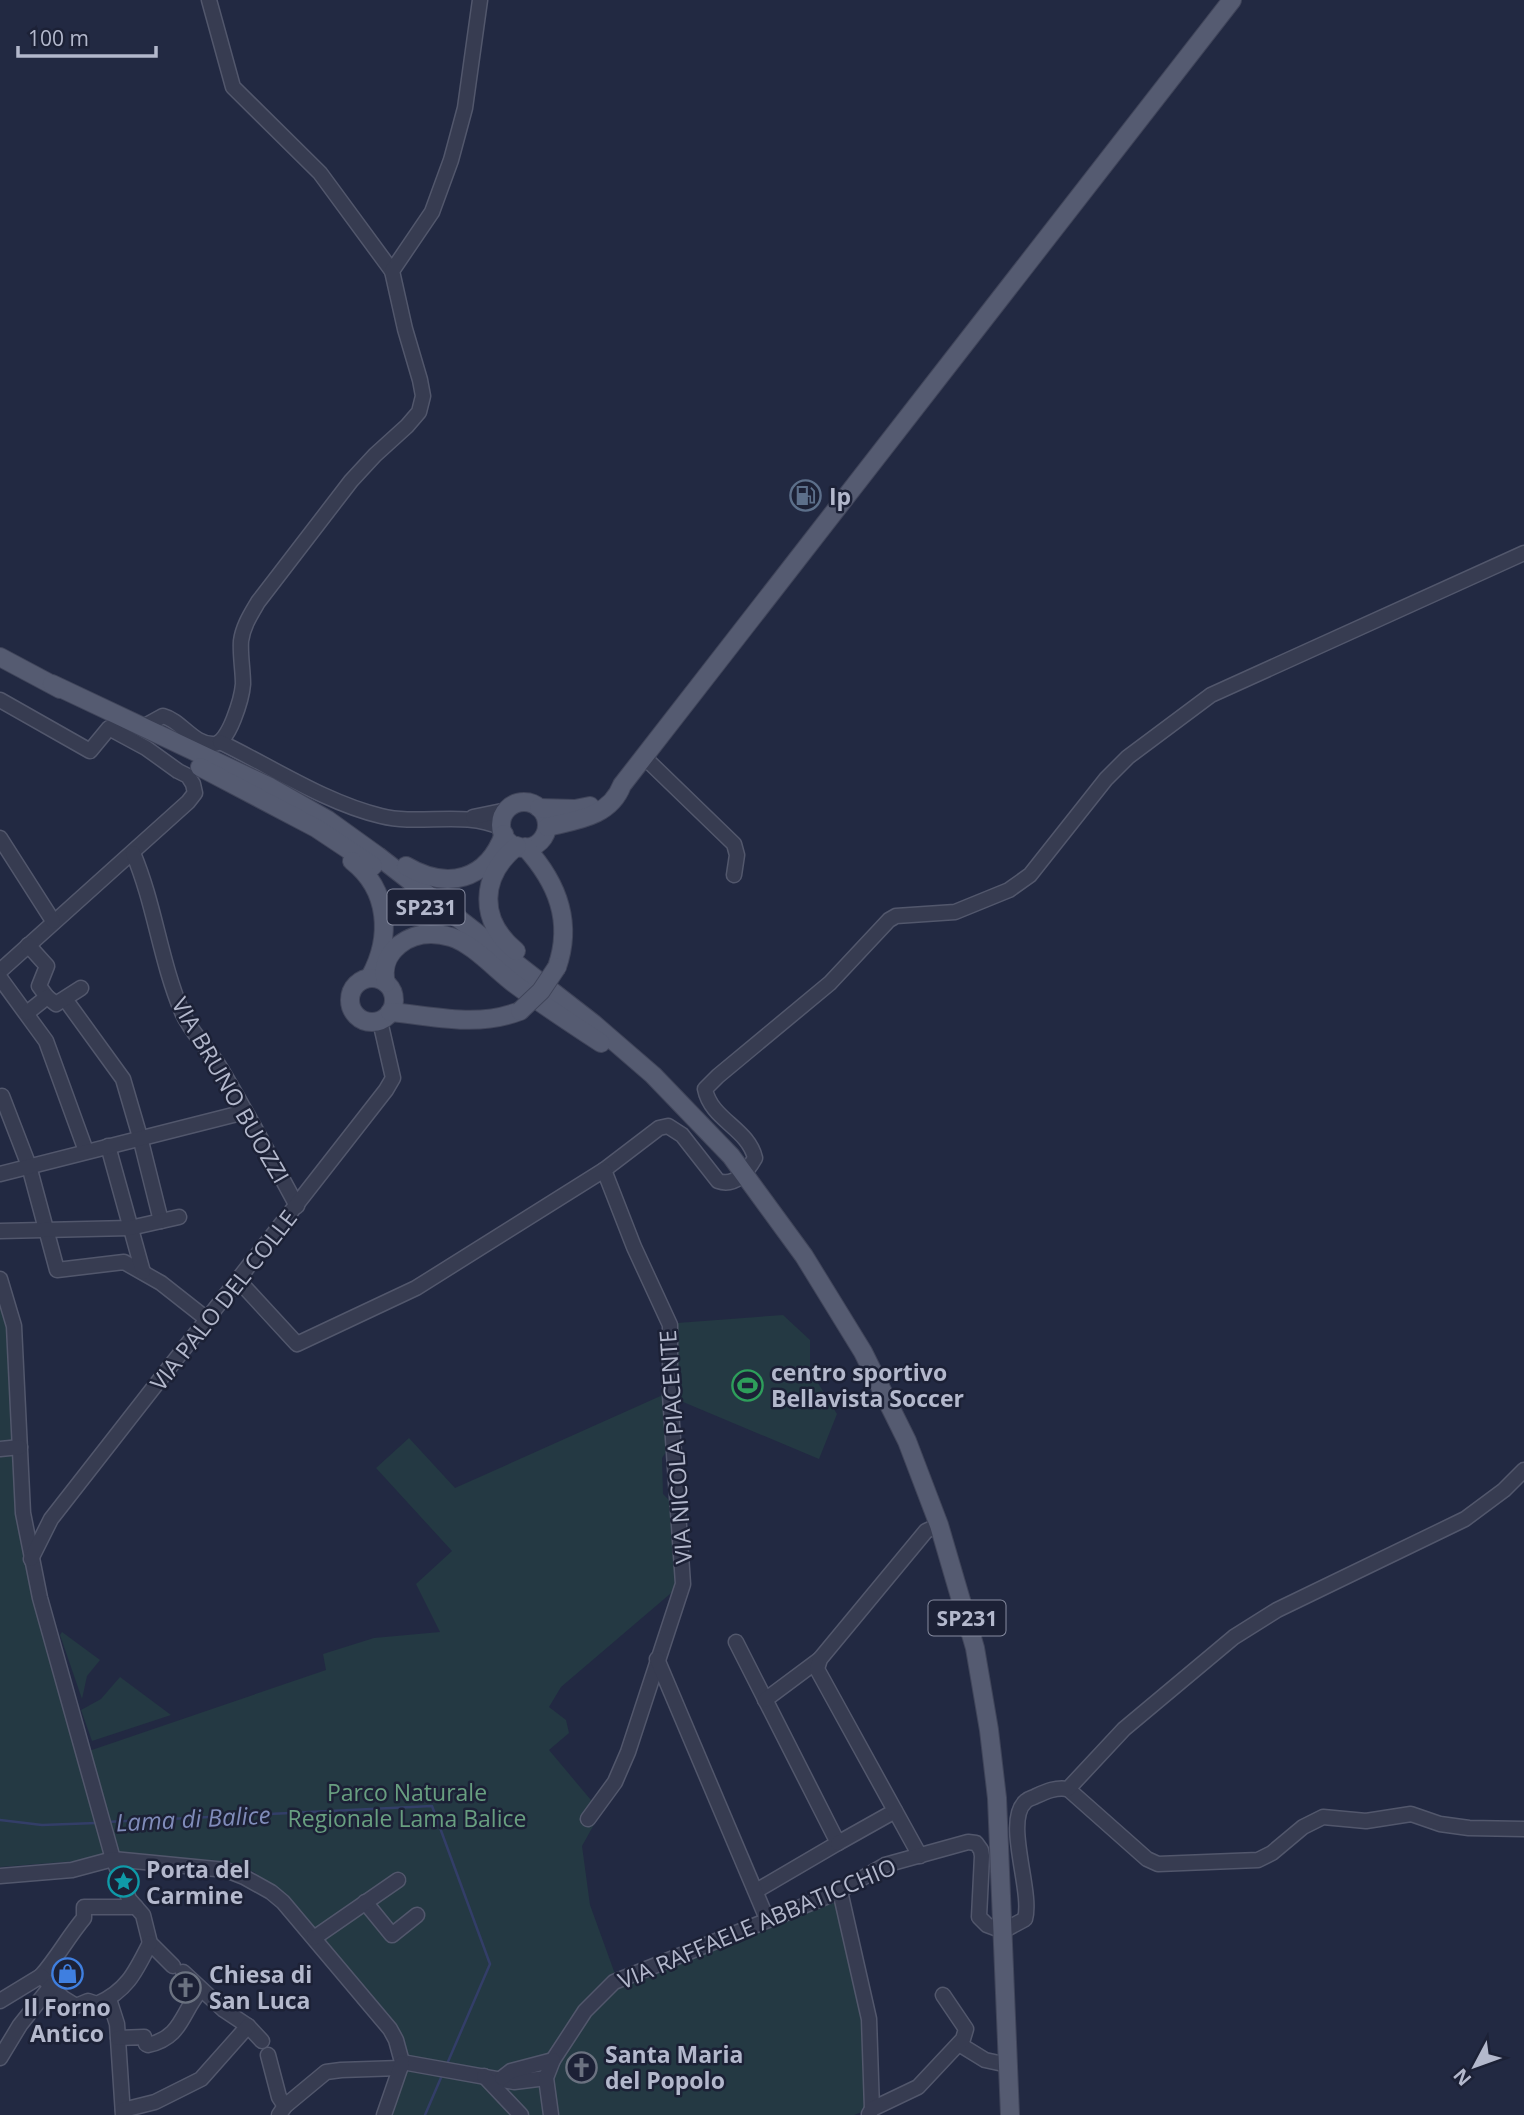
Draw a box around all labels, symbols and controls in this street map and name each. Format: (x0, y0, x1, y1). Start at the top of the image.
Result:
scale bar (18, 14, 156, 58)
text: 100 m (28, 24, 89, 52)
fuel station icon: Ip (789, 479, 823, 513)
place label: Ip (829, 480, 851, 512)
road number: SP231 (388, 890, 464, 925)
street label: VIA BRUNO BUOZZI (165, 991, 297, 1189)
street label: VIA PALO DEL COLLE (142, 1203, 304, 1397)
street label: VIA NICOLA PIACENTE (651, 1329, 699, 1565)
place label: centro sportivo Bellavista Soccer (771, 1356, 964, 1414)
sports icon: centro sportivo Bellavista Soccer (731, 1368, 765, 1402)
road number: SP231 (928, 1600, 1006, 1636)
park label: Parco Naturale Regionale Lama Balice (288, 1776, 526, 1834)
water label: Lama di Balice (115, 1797, 271, 1839)
street label: VIA RAFFAELE ABBATICCHIO (613, 1850, 901, 1996)
place label: Porta del Carmine (146, 1853, 250, 1911)
place icon: Porta del Carmine (106, 1865, 140, 1899)
shop icon: Il Forno Antico (50, 1956, 84, 1990)
place label: Chiesa di San Luca (209, 1958, 312, 2016)
church icon: Chiesa di San Luca (169, 1970, 203, 2004)
place label: Il Forno Antico (23, 1991, 111, 2049)
north arrow (1440, 2031, 1510, 2101)
place label: Santa Maria del Popolo (605, 2038, 743, 2096)
church icon: Santa Maria del Popolo (565, 2050, 599, 2084)
text: N (1447, 2063, 1477, 2092)

